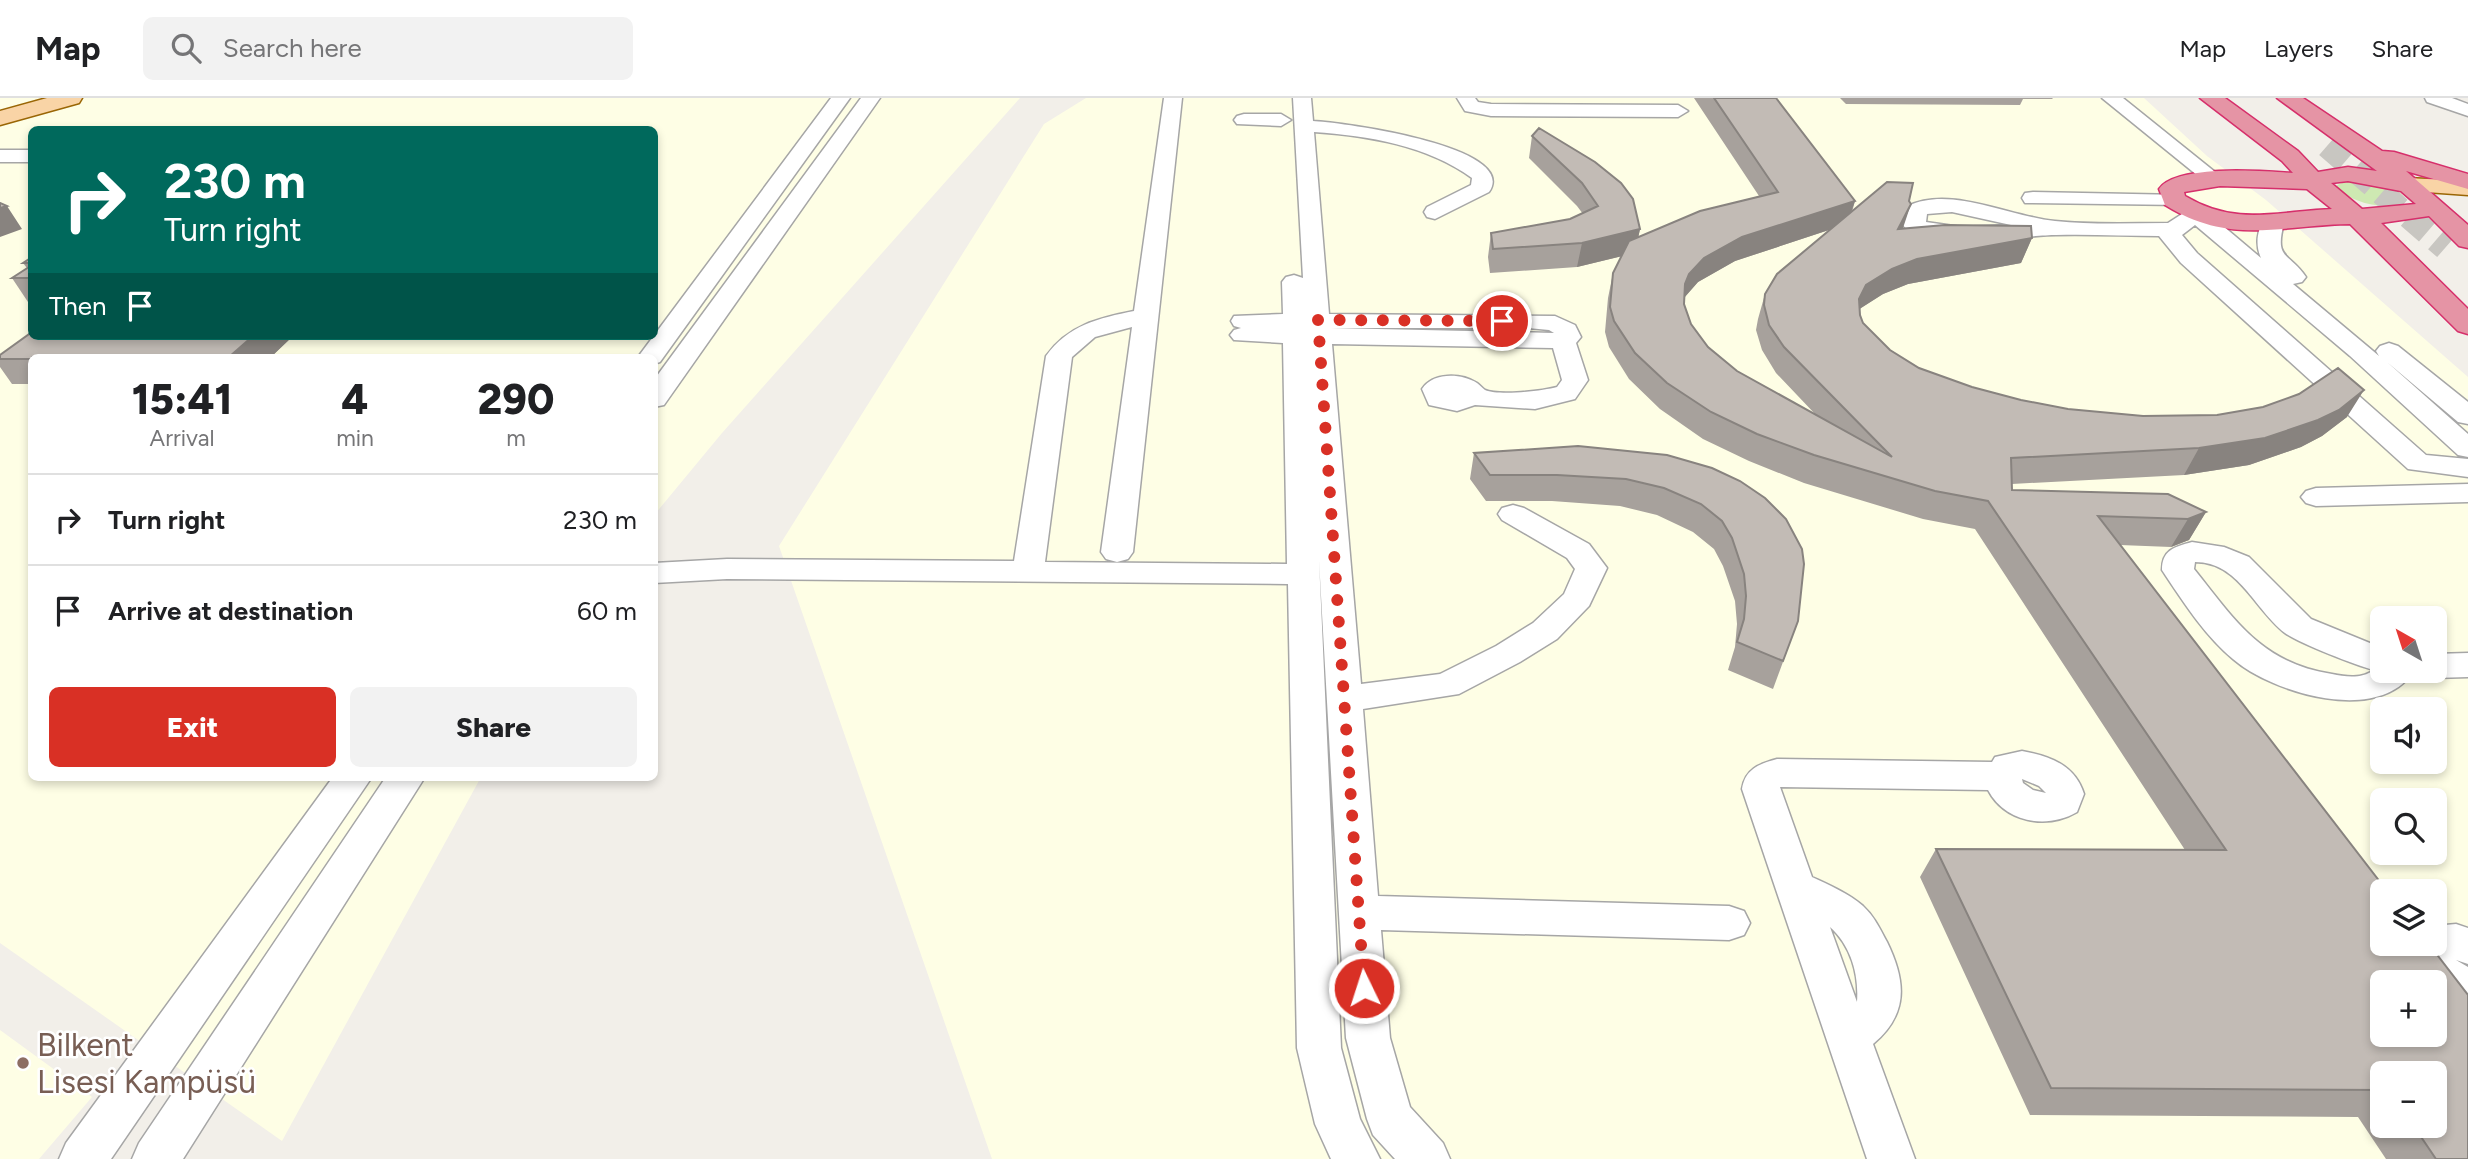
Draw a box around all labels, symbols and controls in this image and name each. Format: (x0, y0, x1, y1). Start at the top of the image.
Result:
search box (143, 17, 633, 80)
text: Map (35, 29, 101, 68)
icon: search (167, 29, 205, 67)
text: Search here (223, 32, 362, 64)
text: Map (2179, 34, 2226, 63)
text: Layers (2264, 34, 2333, 63)
text: Share (2371, 34, 2433, 63)
text: 230 m (164, 151, 306, 210)
icon: right (49, 154, 140, 245)
text: Turn right (164, 211, 302, 249)
icon: arrive (121, 287, 159, 325)
text: Then (49, 290, 107, 322)
pin (1472, 291, 1532, 351)
icon: arrive (1483, 302, 1521, 340)
text: 15:41 (132, 374, 232, 425)
text: 4 (342, 374, 368, 425)
text: 290 (478, 374, 554, 425)
text: Arrival (150, 424, 215, 452)
text: min (336, 424, 374, 452)
text: m (506, 424, 526, 452)
icon: right (49, 501, 87, 539)
text: Turn right (108, 504, 225, 536)
text: 230 m (563, 504, 637, 536)
icon: arrive (49, 592, 87, 630)
text: Arrive at destination (108, 595, 353, 627)
text: 60 m (577, 595, 637, 627)
north arrow (2370, 606, 2446, 682)
map controls (2370, 606, 2447, 1138)
button: Exit (49, 687, 336, 767)
button: Share (350, 687, 637, 767)
button: sound (2370, 697, 2447, 774)
button: search (2370, 788, 2447, 865)
button: layers (2370, 879, 2447, 956)
position arrow (1327, 951, 1401, 1025)
button: + (2370, 970, 2447, 1047)
place label: Bilkent Lisesi Kampüsü (37, 1026, 256, 1101)
marker: Bilkent Lisesi Kampüsü (15, 1055, 31, 1071)
button: − (2370, 1061, 2447, 1138)

